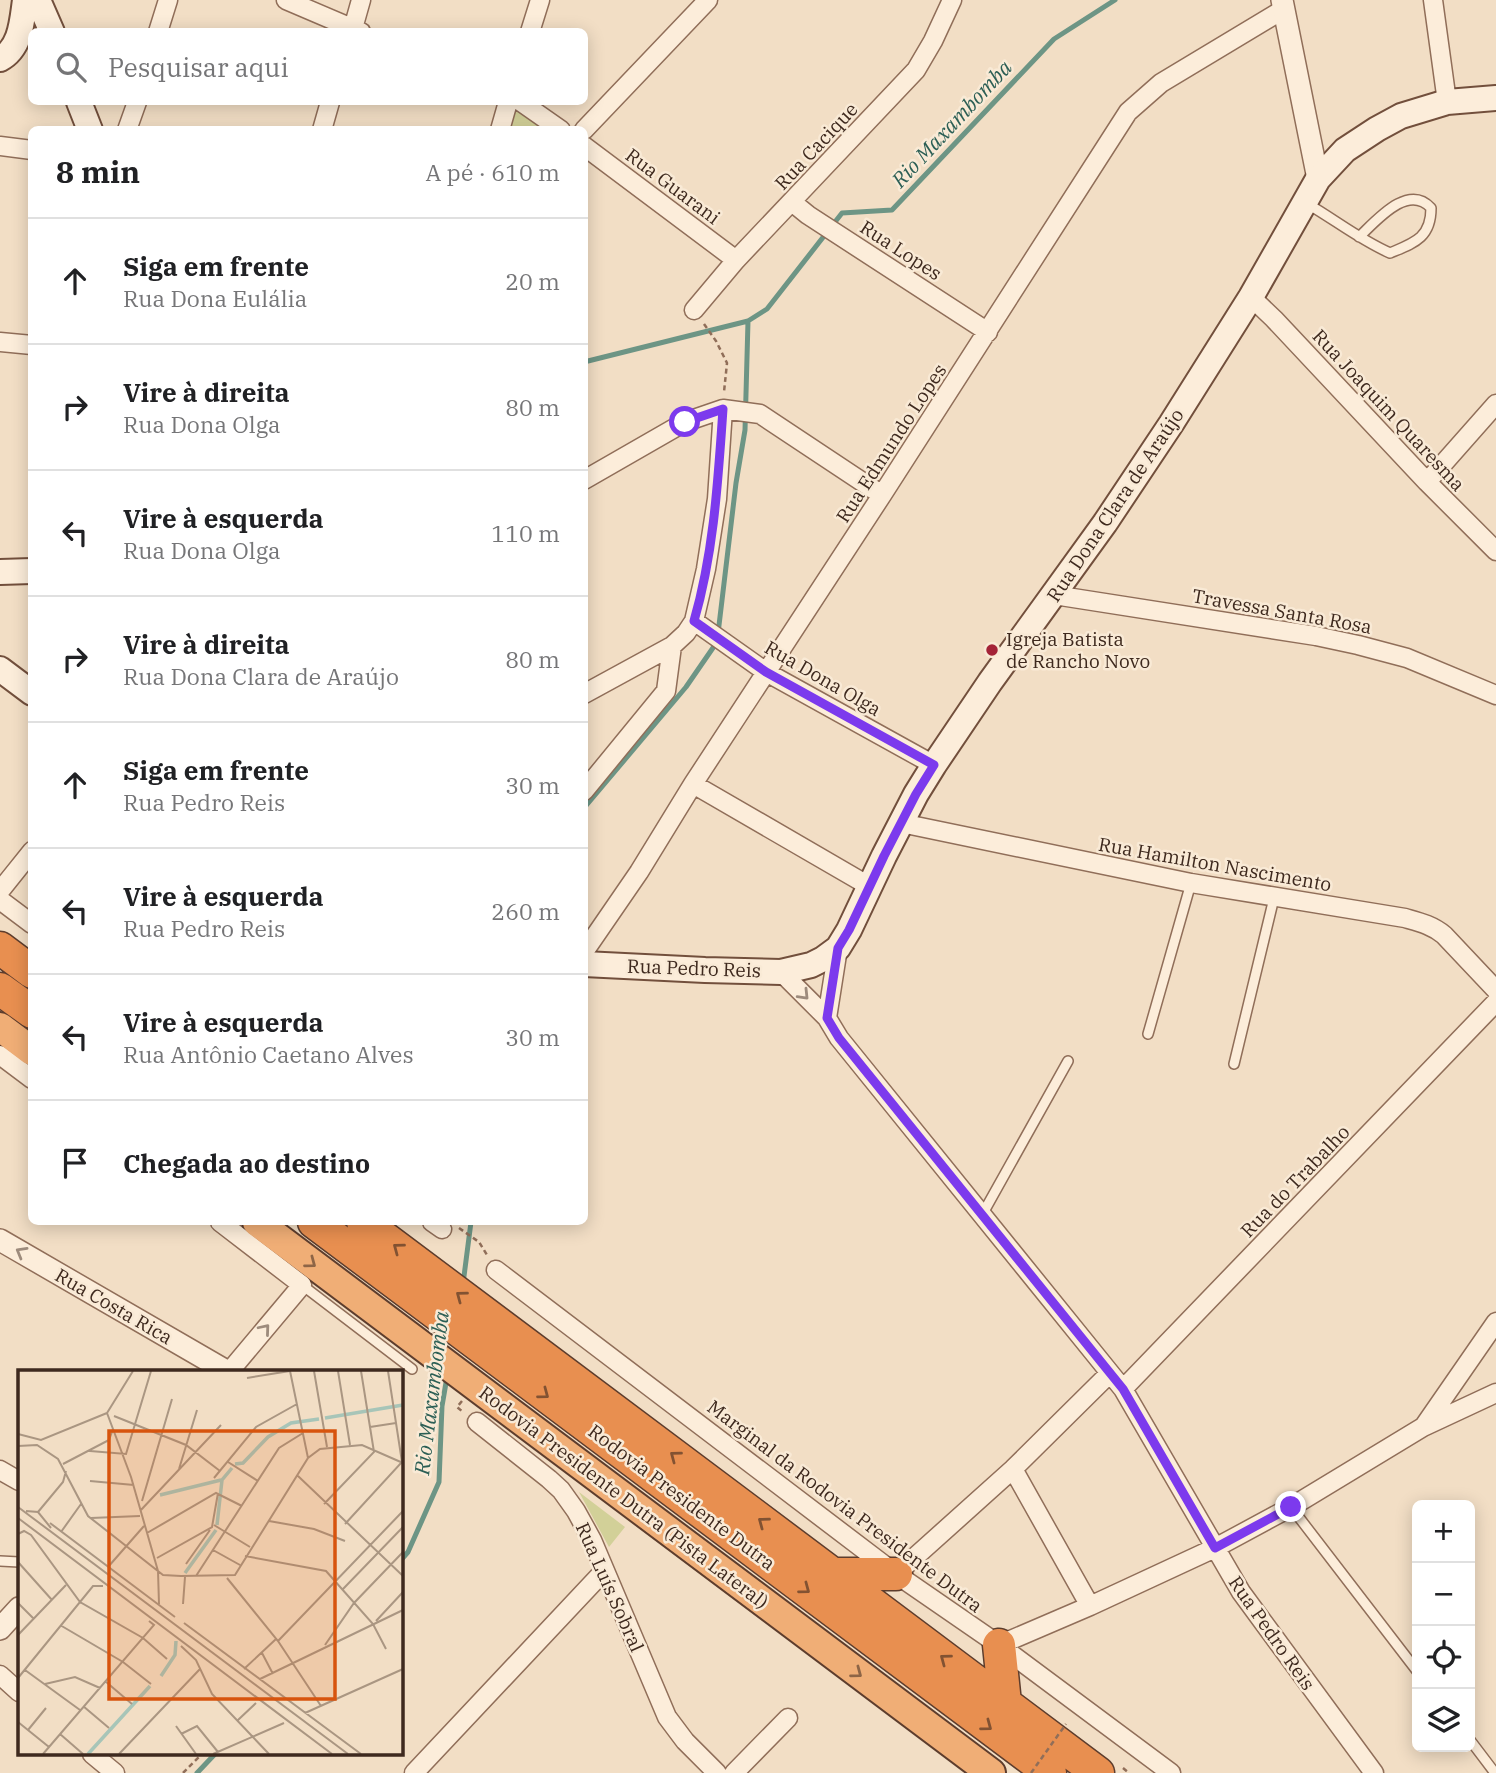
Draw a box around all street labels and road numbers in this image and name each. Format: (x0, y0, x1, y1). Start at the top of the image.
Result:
street label: Rua Cacique (769, 97, 863, 195)
street label: Rua Guarani (621, 143, 725, 229)
street label: Rua Lopes (856, 215, 946, 285)
street label: Rua Joaquim Quaresma (1308, 324, 1470, 496)
street label: Rua Edmundo Lopes (831, 359, 951, 527)
street label: Rua Dona Clara de Araújo (1041, 404, 1189, 606)
street label: Travessa Santa Rosa (1190, 583, 1374, 639)
street label: Rua Dona Olga (761, 635, 885, 721)
street label: Rua Hamilton Nascimento (1097, 832, 1333, 896)
street label: Rua Pedro Reis (627, 954, 761, 982)
street label: Rua do Trabalho (1235, 1120, 1355, 1242)
street label: Rua Costa Rica (51, 1263, 177, 1349)
street label: Rodovia Presidente Dutra (Pista Lateral) (475, 1381, 773, 1613)
street label: Marginal da Rodovia Presidente Dutra (703, 1395, 987, 1617)
street label: Rodovia Presidente Dutra (584, 1419, 780, 1575)
street label: Rua Luís Sobral (571, 1518, 649, 1656)
street label: Rua Pedro Reis (1224, 1571, 1320, 1695)

